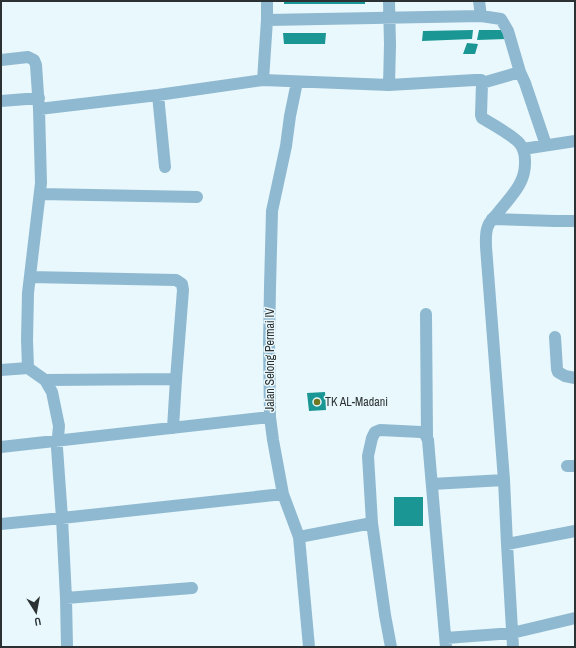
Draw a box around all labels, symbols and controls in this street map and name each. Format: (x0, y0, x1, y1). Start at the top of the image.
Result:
street label: Jalan Selong Permai IV (262, 308, 278, 412)
place label: TK AL-Madani (325, 394, 388, 410)
marker: TK AL-Madani (312, 397, 322, 407)
north arrow (16, 592, 56, 632)
text: U (33, 614, 42, 629)

